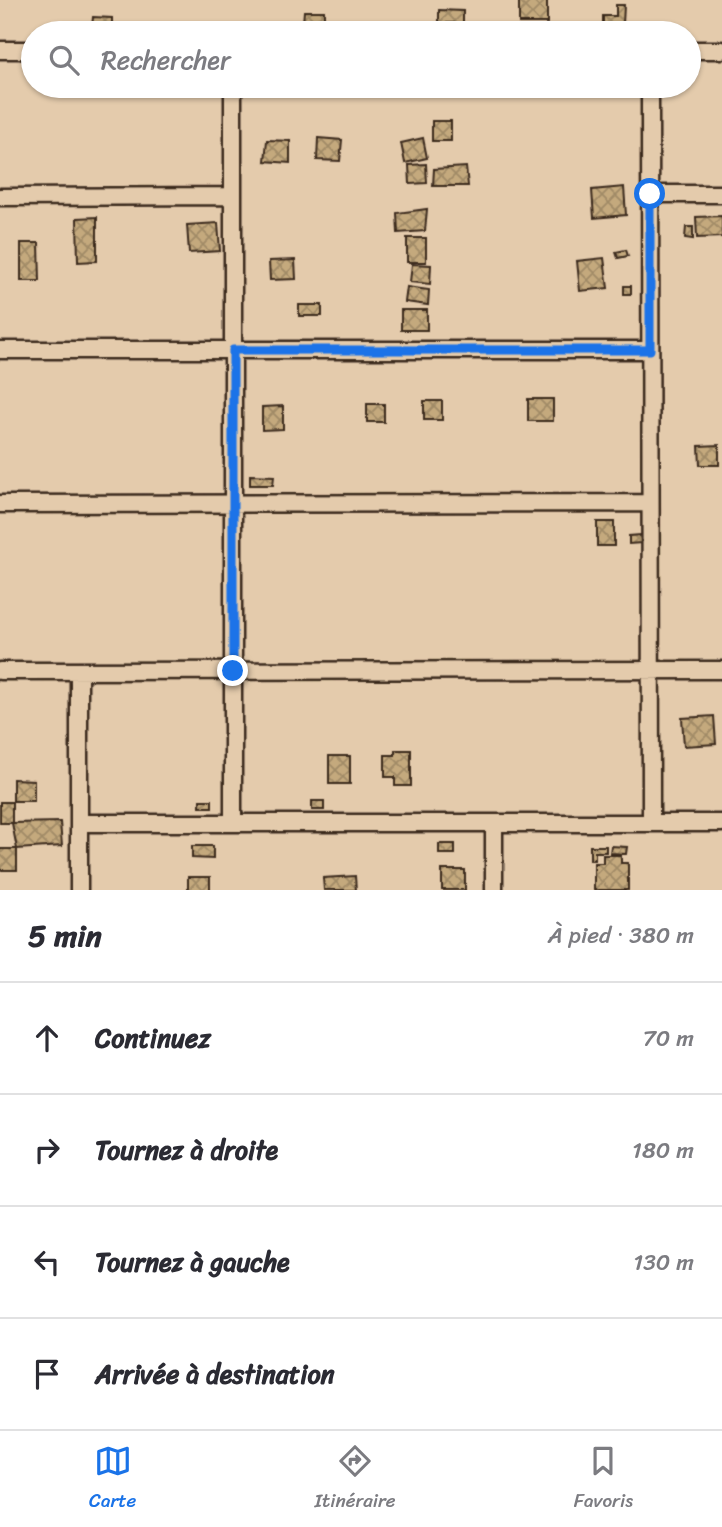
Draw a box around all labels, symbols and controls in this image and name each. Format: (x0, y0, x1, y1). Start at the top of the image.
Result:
search box (21, 21, 701, 98)
text: Rechercher (101, 37, 231, 83)
icon: search (45, 41, 83, 79)
route start (634, 178, 665, 209)
route end (217, 655, 248, 686)
text: 5 min (28, 909, 102, 963)
text: À pied · 380 m (548, 915, 694, 956)
text: Continuez (95, 1015, 211, 1061)
text: 70 m (643, 1018, 694, 1059)
icon: ahead (28, 1019, 66, 1057)
text: Tournez à droite (95, 1127, 278, 1173)
text: 180 m (632, 1130, 694, 1171)
icon: right (28, 1131, 66, 1169)
text: Tournez à gauche (95, 1239, 290, 1285)
text: 130 m (633, 1242, 694, 1283)
icon: left (28, 1243, 66, 1281)
text: Arrivée à destination (95, 1351, 335, 1397)
icon: arrive (28, 1355, 66, 1393)
tab: Carte (89, 1442, 136, 1517)
tab: Itinéraire (314, 1442, 396, 1517)
tab: Favoris (574, 1442, 633, 1517)

